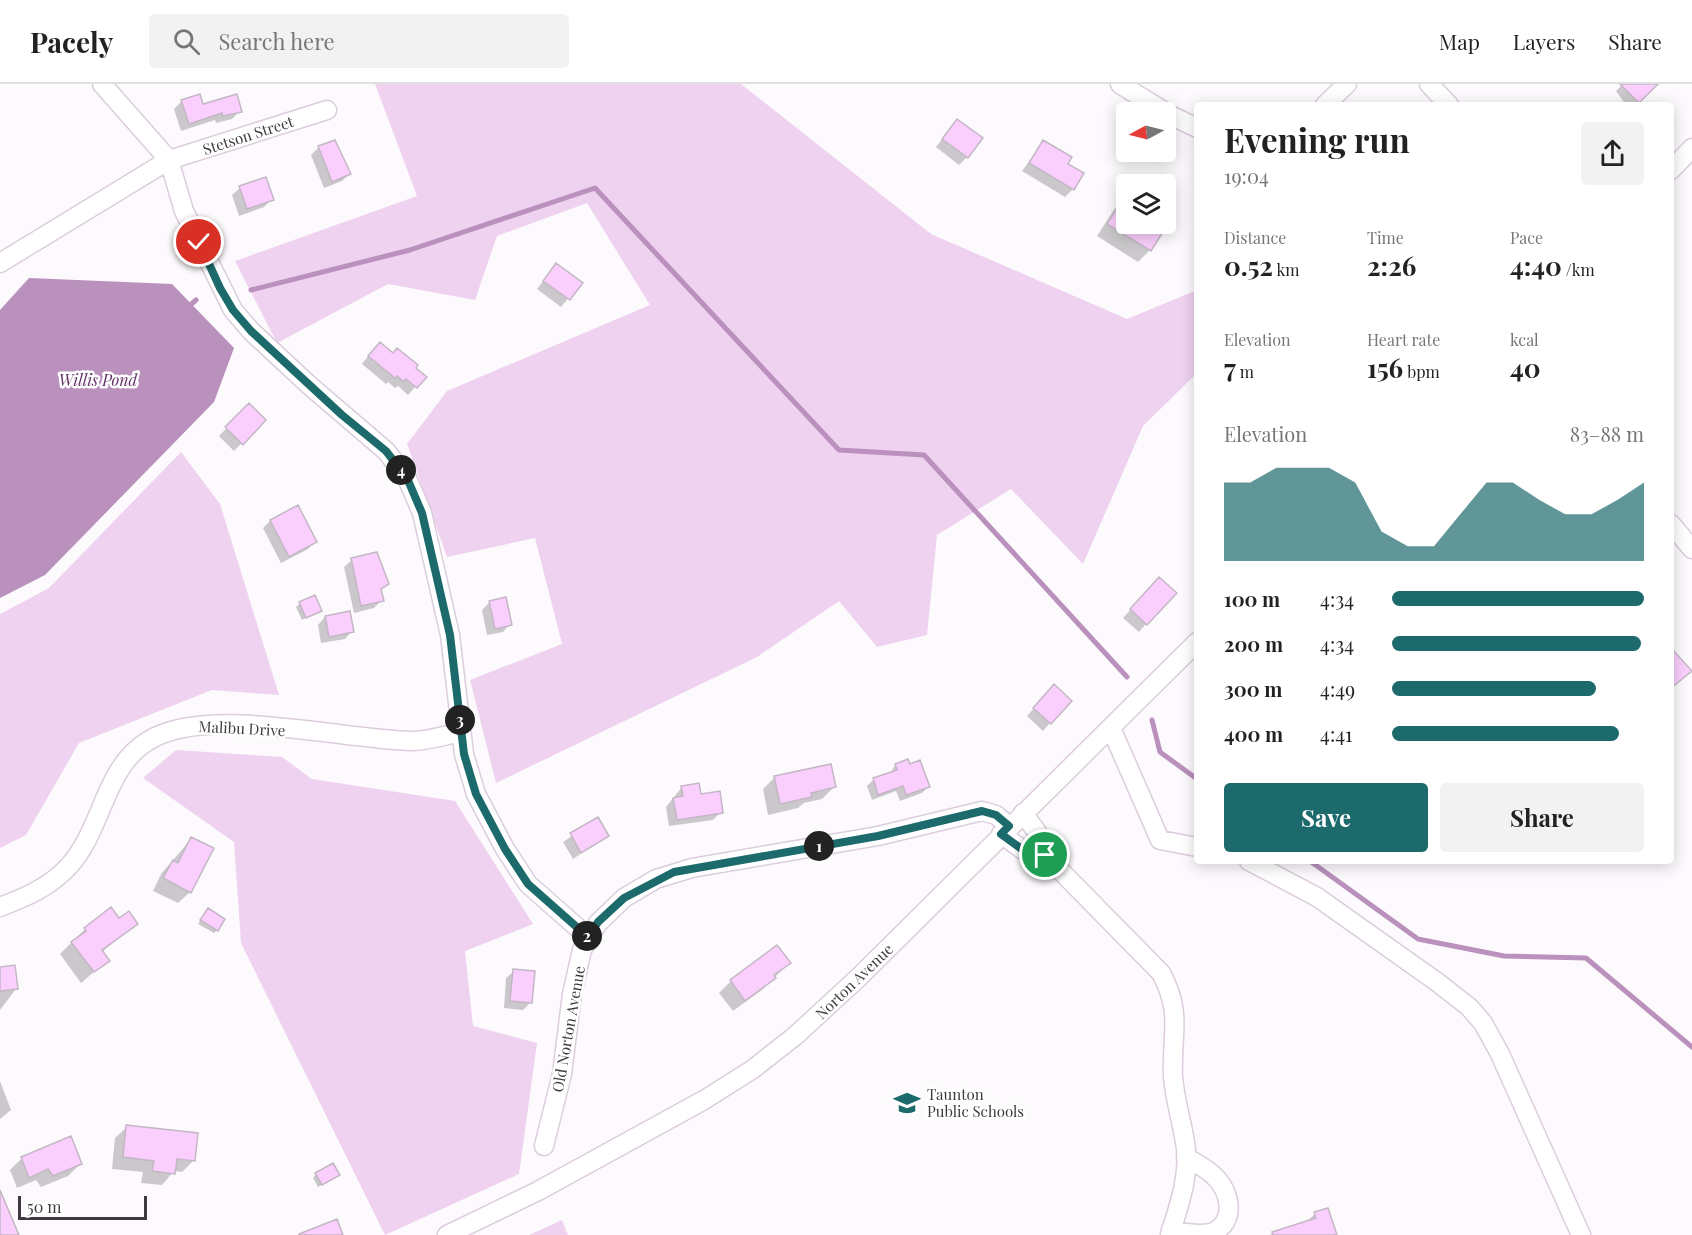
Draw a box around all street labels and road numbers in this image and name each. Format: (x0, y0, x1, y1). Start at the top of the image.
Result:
street label: Stetson Street (200, 111, 297, 159)
street label: Malibu Drive (198, 716, 286, 740)
street label: Norton Avenue (811, 939, 897, 1023)
street label: Old Norton Avenue (547, 964, 589, 1094)

